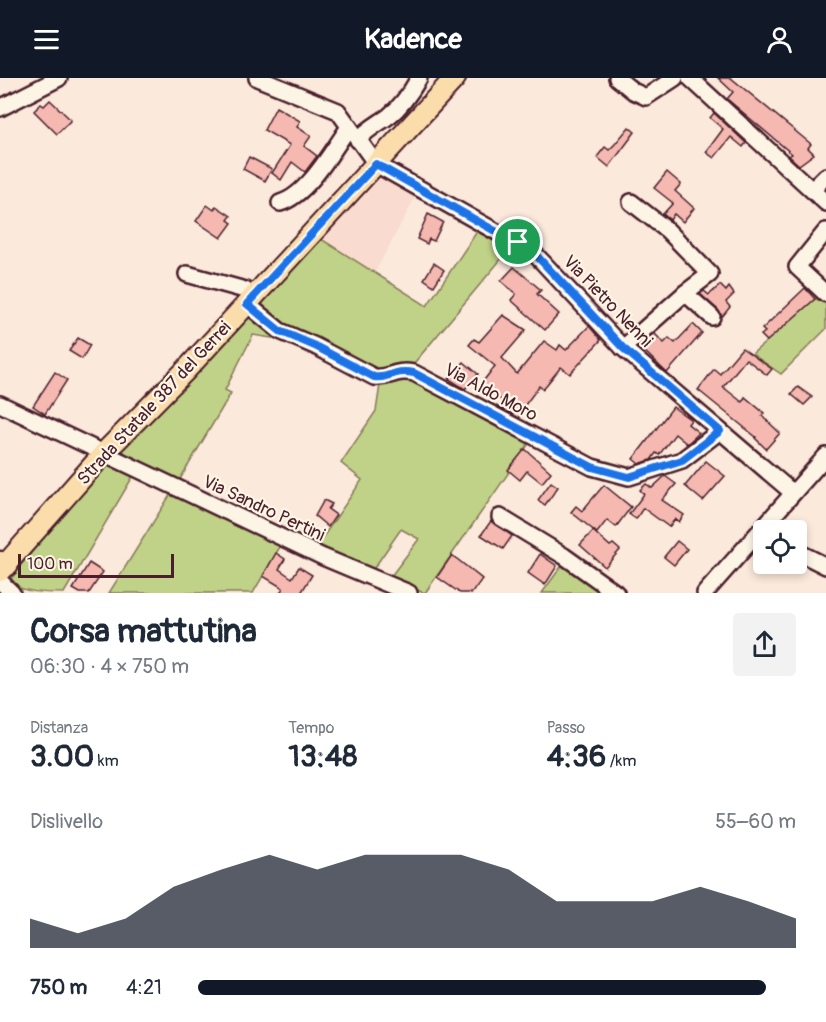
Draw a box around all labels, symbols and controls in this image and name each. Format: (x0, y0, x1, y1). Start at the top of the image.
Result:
icon: menu (30, 23, 63, 56)
text: Kadence (364, 23, 462, 56)
icon: person (763, 23, 796, 56)
pin (492, 216, 543, 267)
icon: arrive (501, 225, 534, 258)
street label: Via Pietro Nenni (558, 250, 657, 352)
street label: Strada Statale 387 del Gerrei (72, 317, 236, 490)
street label: Via Aldo Moro (440, 358, 542, 427)
street label: Via Sandro Pertini (199, 470, 329, 547)
map controls (753, 520, 807, 574)
button: locate (753, 520, 807, 574)
scale bar (18, 551, 174, 579)
text: 100 m (27, 554, 73, 574)
text: Corsa mattutina (30, 611, 257, 652)
button: share (733, 613, 796, 676)
text: 06:30 · 4 × 750 m (30, 654, 189, 679)
text: Distanza (30, 718, 88, 738)
text: Tempo (288, 718, 334, 738)
text: Passo (547, 718, 585, 738)
text: 3.00 (30, 738, 94, 775)
text: 13:48 (288, 738, 357, 775)
text: 4:36 (547, 738, 606, 775)
text: km (94, 751, 119, 771)
text: /km (606, 751, 636, 771)
text: Dislivello (30, 809, 103, 834)
text: 55–60 m (715, 809, 796, 834)
text: 750 m (30, 975, 87, 1000)
text: 4:21 (126, 975, 162, 1000)

